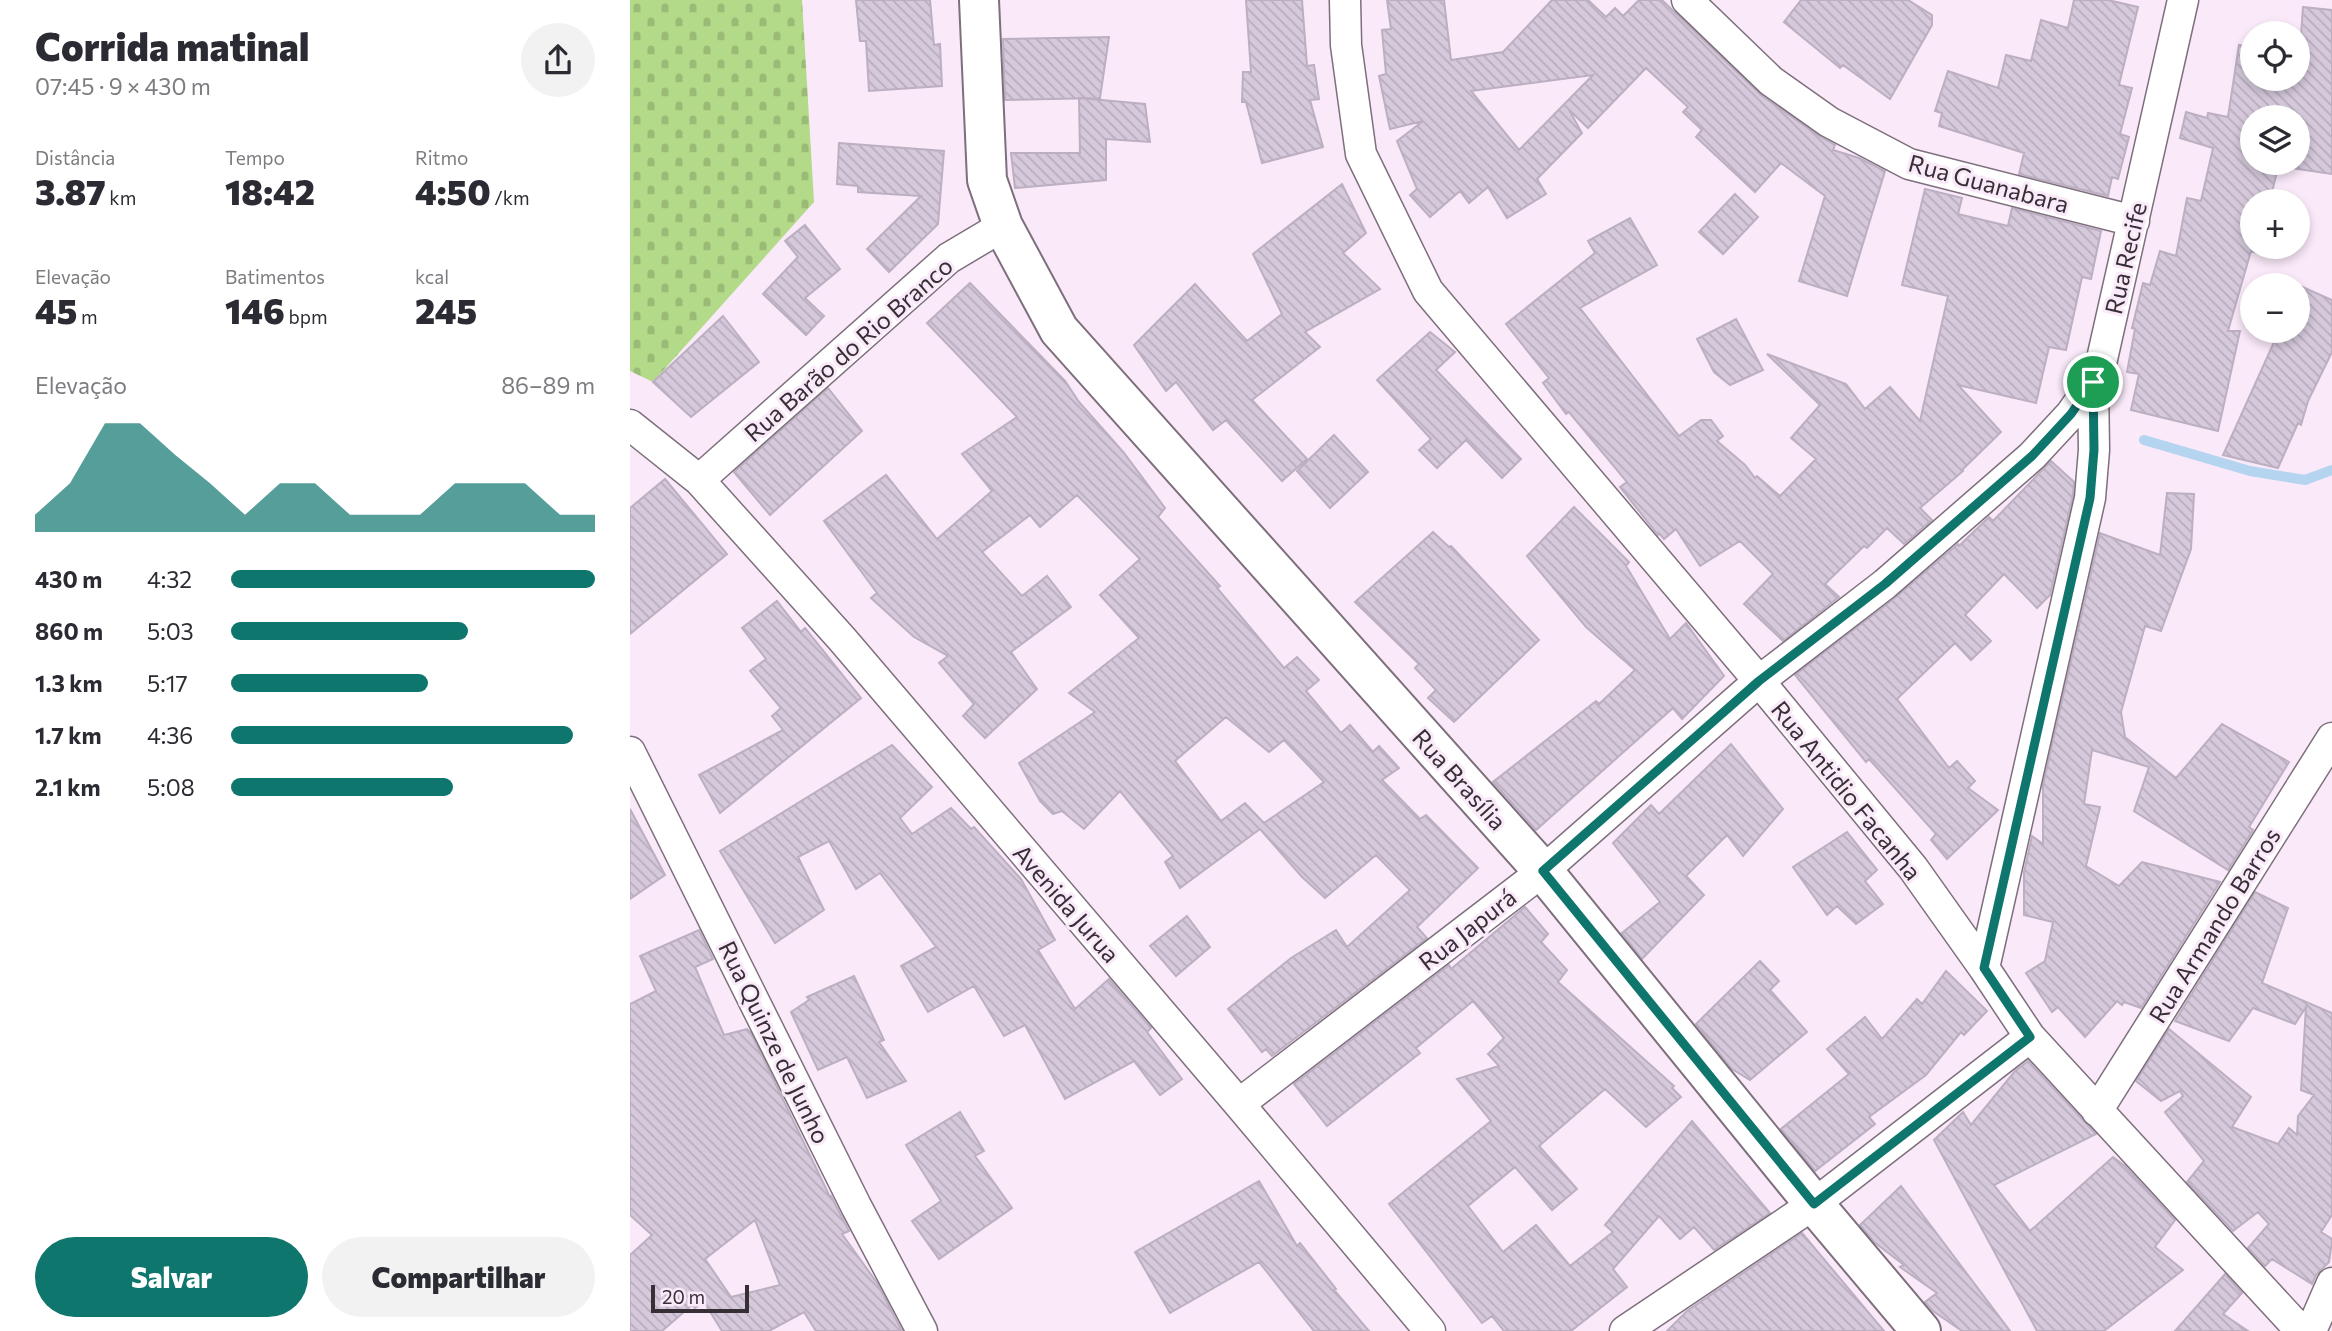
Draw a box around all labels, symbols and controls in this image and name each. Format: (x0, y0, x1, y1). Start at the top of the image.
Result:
map controls (2240, 21, 2310, 343)
button: locate (2240, 21, 2310, 91)
text: Corrida matinal (35, 22, 310, 69)
button: share (521, 23, 595, 97)
text: 07:45 · 9 × 430 m (35, 72, 211, 100)
button: layers (2240, 105, 2310, 175)
text: Distância (35, 146, 115, 169)
text: Tempo (225, 146, 285, 169)
text: Ritmo (415, 146, 468, 169)
street label: Rua Guanabara (1906, 148, 2072, 218)
text: 3.87 (35, 169, 106, 212)
text: 18:42 (225, 169, 315, 212)
text: 4:50 (415, 169, 491, 212)
text: km (106, 186, 136, 209)
text: /km (491, 186, 530, 209)
button: + (2240, 189, 2310, 259)
street label: Rua Recife (2098, 199, 2152, 317)
street label: Rua Barão do Rio Branco (738, 251, 958, 447)
text: Elevação (35, 265, 111, 288)
text: Batimentos (225, 265, 325, 288)
text: kcal (415, 265, 449, 288)
button: − (2240, 273, 2310, 343)
text: 45 (35, 288, 77, 331)
text: 146 (225, 288, 285, 331)
text: 245 (415, 288, 477, 331)
text: m (77, 305, 98, 328)
text: bpm (285, 305, 328, 328)
pin (2063, 352, 2123, 412)
icon: arrive (2074, 363, 2112, 401)
text: Elevação (35, 371, 127, 399)
text: 86–89 m (501, 371, 595, 399)
text: 430 m (35, 565, 102, 593)
text: 4:32 (147, 565, 192, 593)
text: 860 m (35, 617, 103, 645)
text: 5:03 (147, 617, 194, 645)
text: 1.3 km (35, 669, 103, 697)
text: 5:17 (147, 669, 188, 697)
street label: Rua Antidio Facanha (1766, 695, 1928, 885)
text: 1.7 km (35, 721, 102, 749)
text: 4:36 (147, 721, 193, 749)
street label: Rua Brasília (1407, 723, 1513, 835)
text: 2.1 km (35, 773, 101, 801)
text: 5:08 (147, 773, 195, 801)
street label: Rua Armando Barros (2142, 822, 2286, 1028)
street label: Avenida Jurua (1008, 838, 1126, 968)
street label: Rua Japurá (1413, 882, 1521, 976)
street label: Rua Quinze de Junho (713, 936, 837, 1148)
button: Salvar (35, 1237, 308, 1317)
button: Compartilhar (322, 1237, 595, 1317)
scale bar (651, 1282, 749, 1314)
text: 20 m (662, 1285, 705, 1308)

